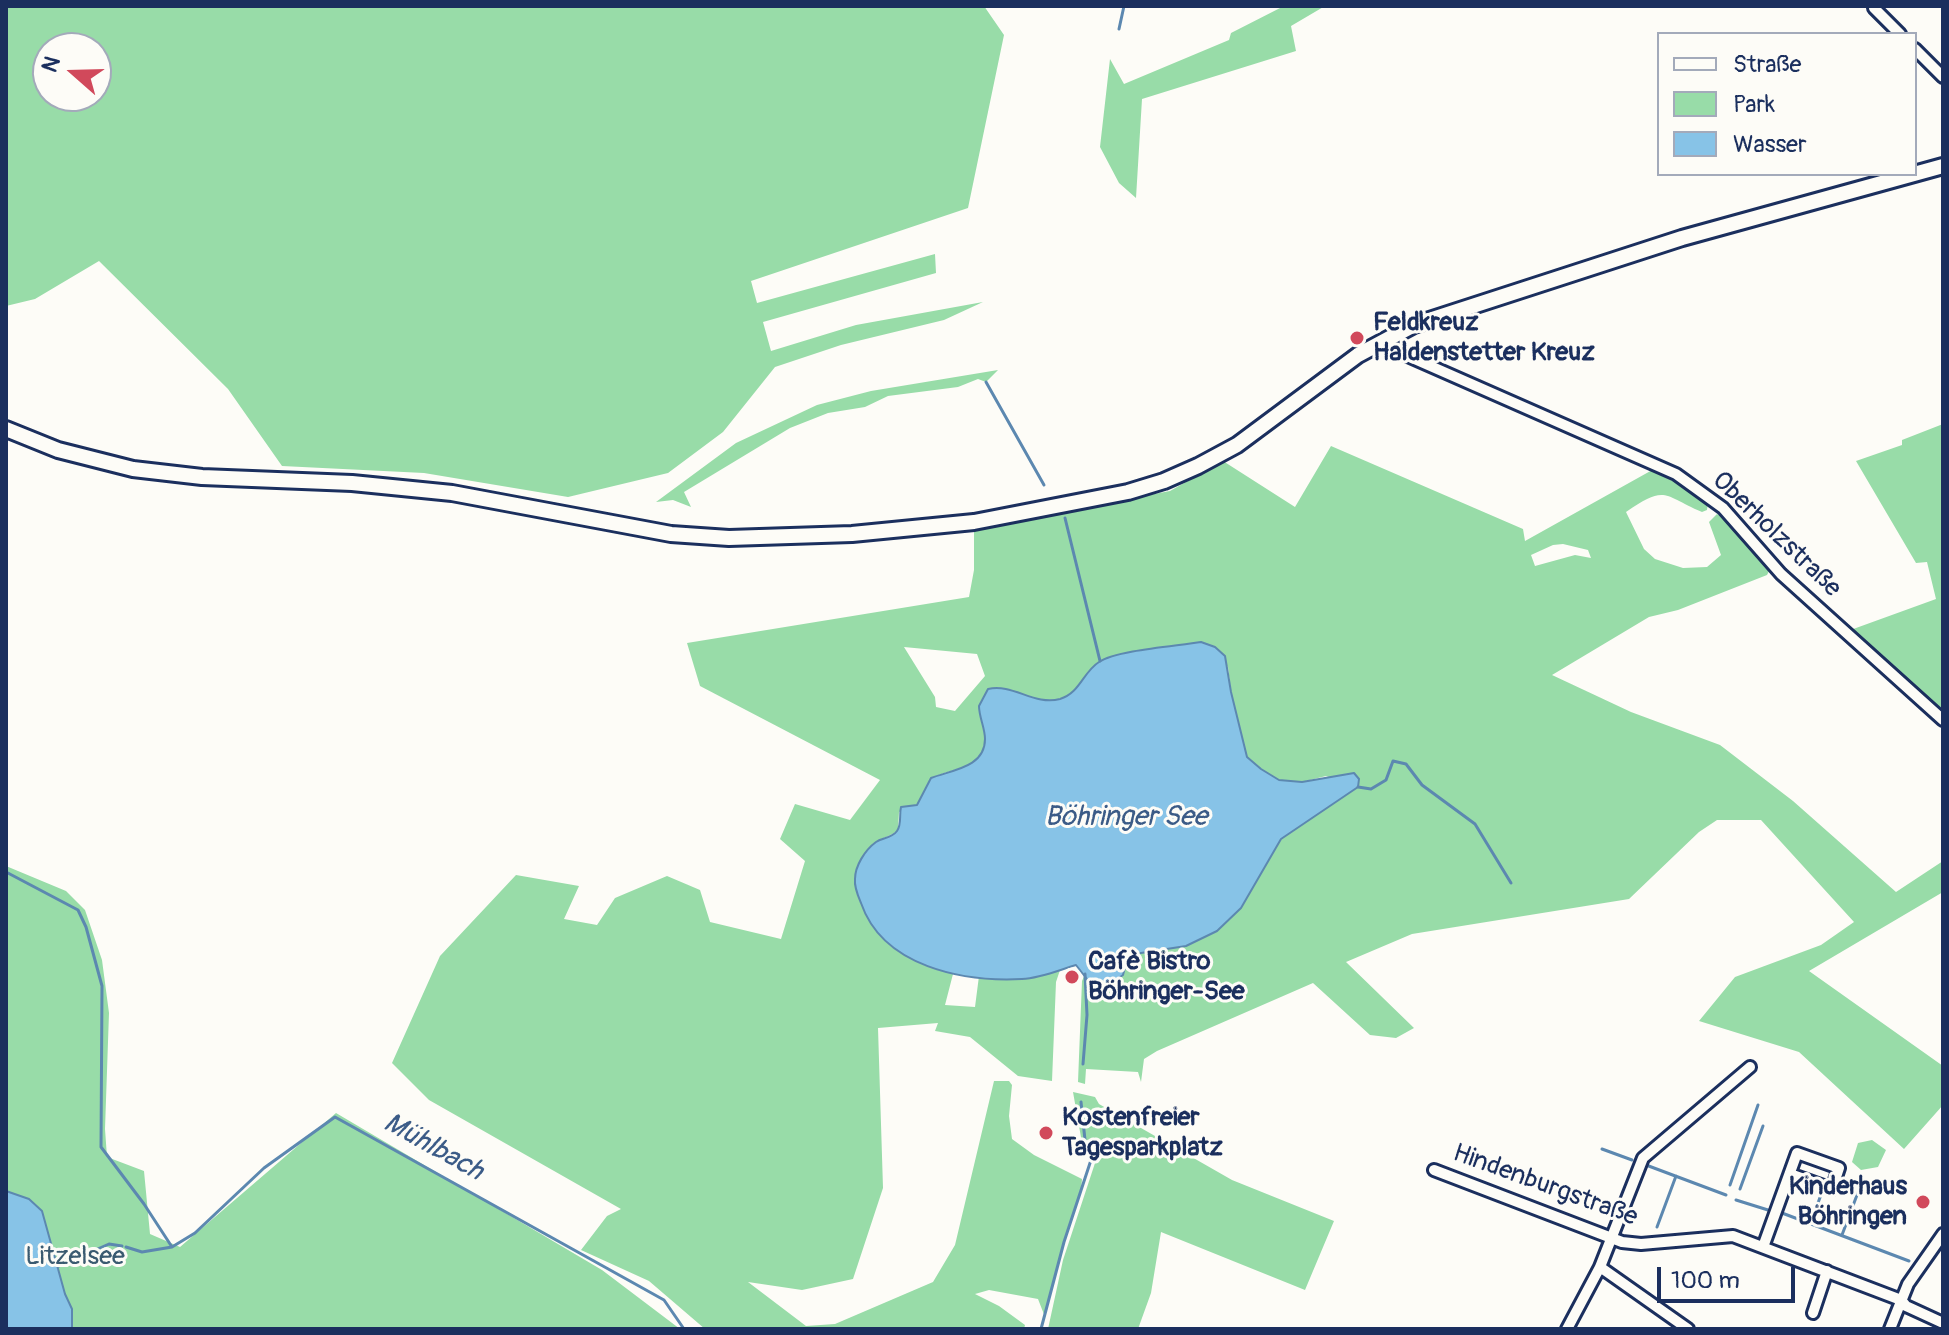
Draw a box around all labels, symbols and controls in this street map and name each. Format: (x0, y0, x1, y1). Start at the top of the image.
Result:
north arrow (32, 32, 112, 112)
legend (1657, 32, 1917, 176)
text: Straße (1733, 50, 1801, 79)
text: N (36, 53, 67, 76)
text: Park (1733, 90, 1775, 119)
text: Wasser (1733, 130, 1807, 159)
place label: Feldkreuz Haldenstetter Kreuz (1373, 307, 1595, 368)
marker: Feldkreuz Haldenstetter Kreuz (1348, 329, 1366, 347)
street label: Oberholzstraße (1705, 466, 1847, 604)
water label: Böhringer See (1045, 801, 1207, 835)
place label: Cafè Bistro Böhringer-See (1088, 946, 1245, 1008)
marker: Cafè Bistro Böhringer-See (1063, 968, 1081, 986)
place label: Kostenfreier Tagesparkplatz (1062, 1102, 1223, 1164)
water label: Mühlbach (377, 1107, 489, 1189)
marker: Kostenfreier Tagesparkplatz (1037, 1124, 1055, 1142)
street label: Hindenburgstraße (1448, 1138, 1642, 1234)
place label: Kinderhaus Böhringen (1789, 1171, 1907, 1232)
marker: Kinderhaus Böhringen (1914, 1193, 1932, 1211)
park label: Litzelsee (25, 1241, 125, 1273)
scale bar (1661, 1251, 1799, 1301)
text: 100 m (1671, 1266, 1740, 1295)

